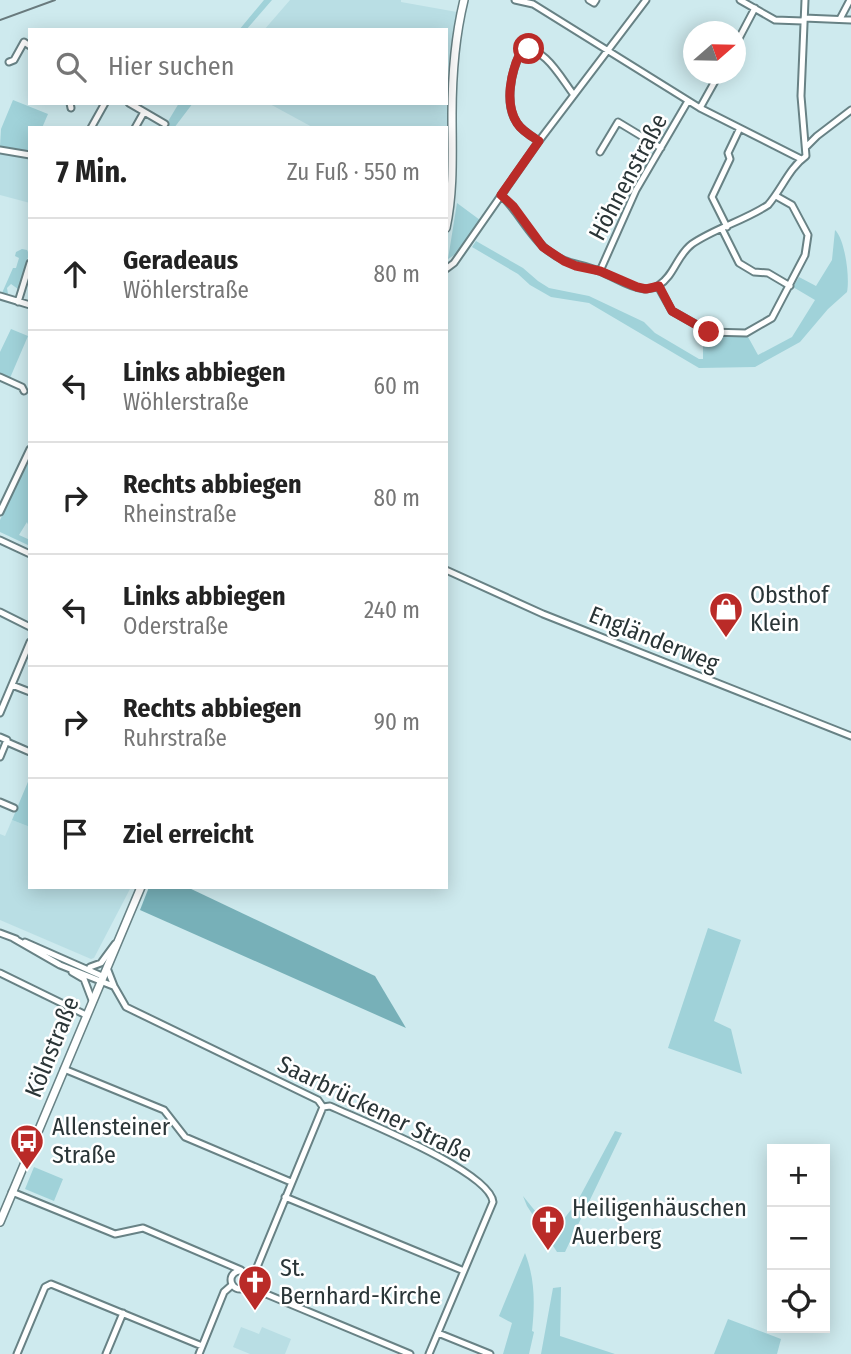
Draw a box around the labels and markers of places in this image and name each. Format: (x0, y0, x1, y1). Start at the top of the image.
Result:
place label: Obsthof Klein (750, 581, 830, 637)
shop icon: Obsthof Klein (707, 590, 745, 639)
place label: Allensteiner Straße (52, 1113, 171, 1169)
bus stop icon: Allensteiner Straße (8, 1122, 46, 1171)
place label: Heiligenhäuschen Auerberg (572, 1194, 747, 1250)
church icon: Heiligenhäuschen Auerberg (529, 1203, 567, 1252)
place label: St. Bernhard-Kirche (280, 1254, 441, 1310)
church icon: St. Bernhard-Kirche (236, 1263, 274, 1312)

